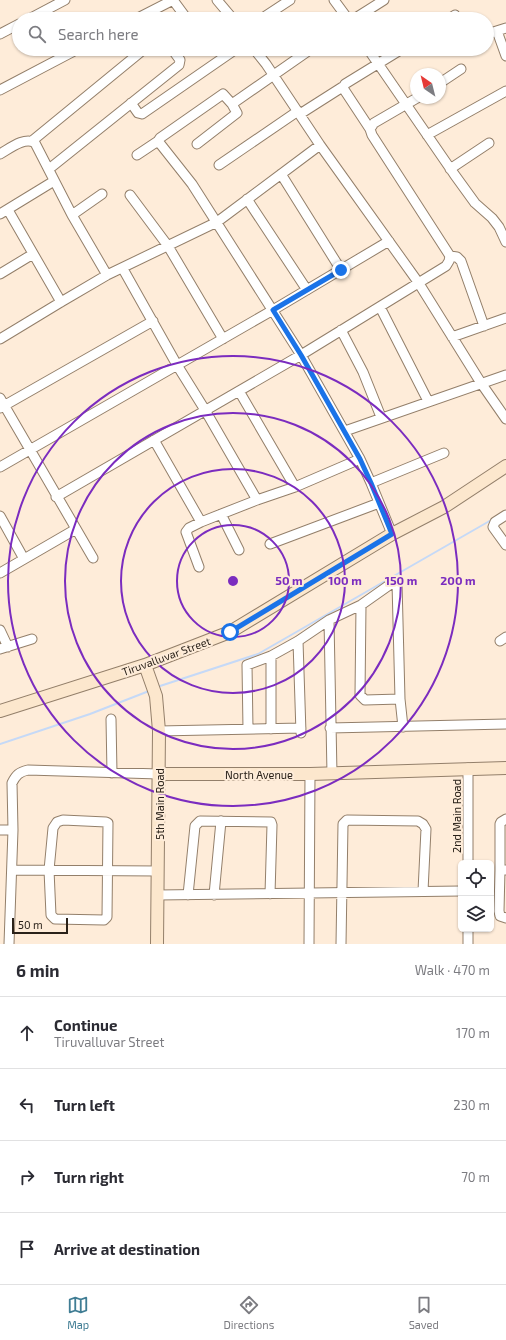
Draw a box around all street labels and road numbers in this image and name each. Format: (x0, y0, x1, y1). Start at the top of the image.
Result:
street label: Tiruvalluvar Street (120, 634, 212, 678)
street label: 5th Main Road (153, 768, 166, 840)
street label: North Avenue (225, 768, 293, 781)
street label: 2nd Main Road (450, 779, 463, 853)

